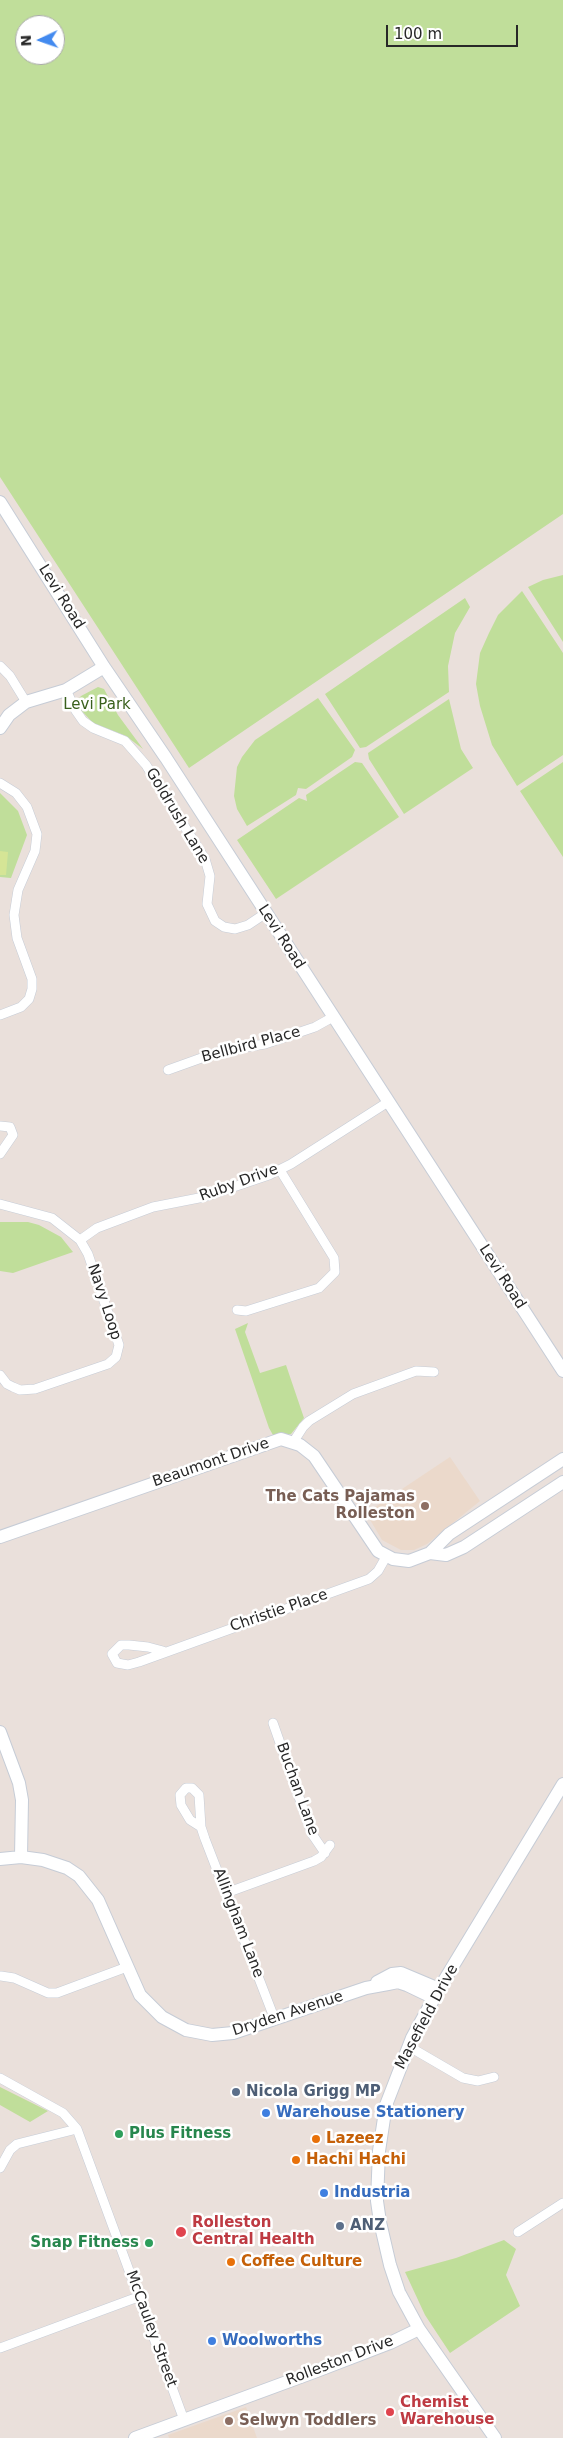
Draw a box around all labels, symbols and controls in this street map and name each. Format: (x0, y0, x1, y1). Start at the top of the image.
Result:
north arrow (15, 15, 65, 65)
scale bar (388, 15, 520, 47)
text: 100 m (394, 25, 442, 43)
text: N (18, 34, 34, 47)
street label: Levi Road (34, 561, 88, 633)
park label: Levi Park (63, 696, 131, 714)
street label: Goldrush Lane (141, 765, 213, 867)
street label: Levi Road (254, 902, 308, 972)
street label: Bellbird Place (200, 1023, 302, 1067)
street label: Ruby Drive (197, 1160, 281, 1206)
street label: Levi Road (475, 1242, 529, 1312)
street label: Navy Loop (83, 1262, 125, 1342)
street label: Beaumont Drive (150, 1435, 272, 1491)
place label: The Cats Pajamas Rolleston (266, 1488, 415, 1523)
marker: The Cats Pajamas Rolleston (419, 1500, 431, 1512)
street label: Christie Place (228, 1586, 330, 1636)
street label: Buchan Lane (272, 1740, 322, 1838)
street label: Allingham Lane (209, 1866, 267, 1980)
street label: Masefield Drive (392, 1961, 462, 2073)
street label: Dryden Avenue (230, 1988, 346, 2040)
place label: Nicola Grigg MP (246, 2083, 381, 2101)
marker: Nicola Grigg MP (230, 2086, 242, 2098)
place label: Warehouse Stationery (276, 2104, 464, 2122)
marker: Warehouse Stationery (260, 2107, 272, 2119)
place label: Plus Fitness (129, 2125, 231, 2143)
marker: Plus Fitness (113, 2128, 125, 2140)
place label: Lazeez (326, 2130, 383, 2148)
marker: Lazeez (310, 2133, 322, 2145)
place label: Hachi Hachi (306, 2151, 406, 2169)
marker: Hachi Hachi (290, 2154, 302, 2166)
place label: Industria (334, 2184, 410, 2202)
marker: Industria (318, 2187, 330, 2199)
place label: Rolleston Central Health (192, 2214, 315, 2249)
place label: ANZ (350, 2217, 385, 2235)
marker: ANZ (334, 2220, 346, 2232)
marker: Rolleston Central Health (174, 2225, 188, 2239)
place label: Snap Fitness (30, 2234, 139, 2252)
marker: Snap Fitness (143, 2237, 155, 2249)
place label: Coffee Culture (241, 2253, 362, 2271)
marker: Coffee Culture (225, 2256, 237, 2268)
street label: McCauley Street (122, 2268, 180, 2390)
place label: Woolworths (222, 2332, 322, 2350)
street label: Rolleston Drive (284, 2332, 396, 2390)
marker: Woolworths (206, 2335, 218, 2347)
place label: Chemist Warehouse (400, 2394, 494, 2429)
marker: Chemist Warehouse (384, 2406, 396, 2418)
place label: Selwyn Toddlers (239, 2412, 376, 2430)
marker: Selwyn Toddlers (223, 2415, 235, 2427)

